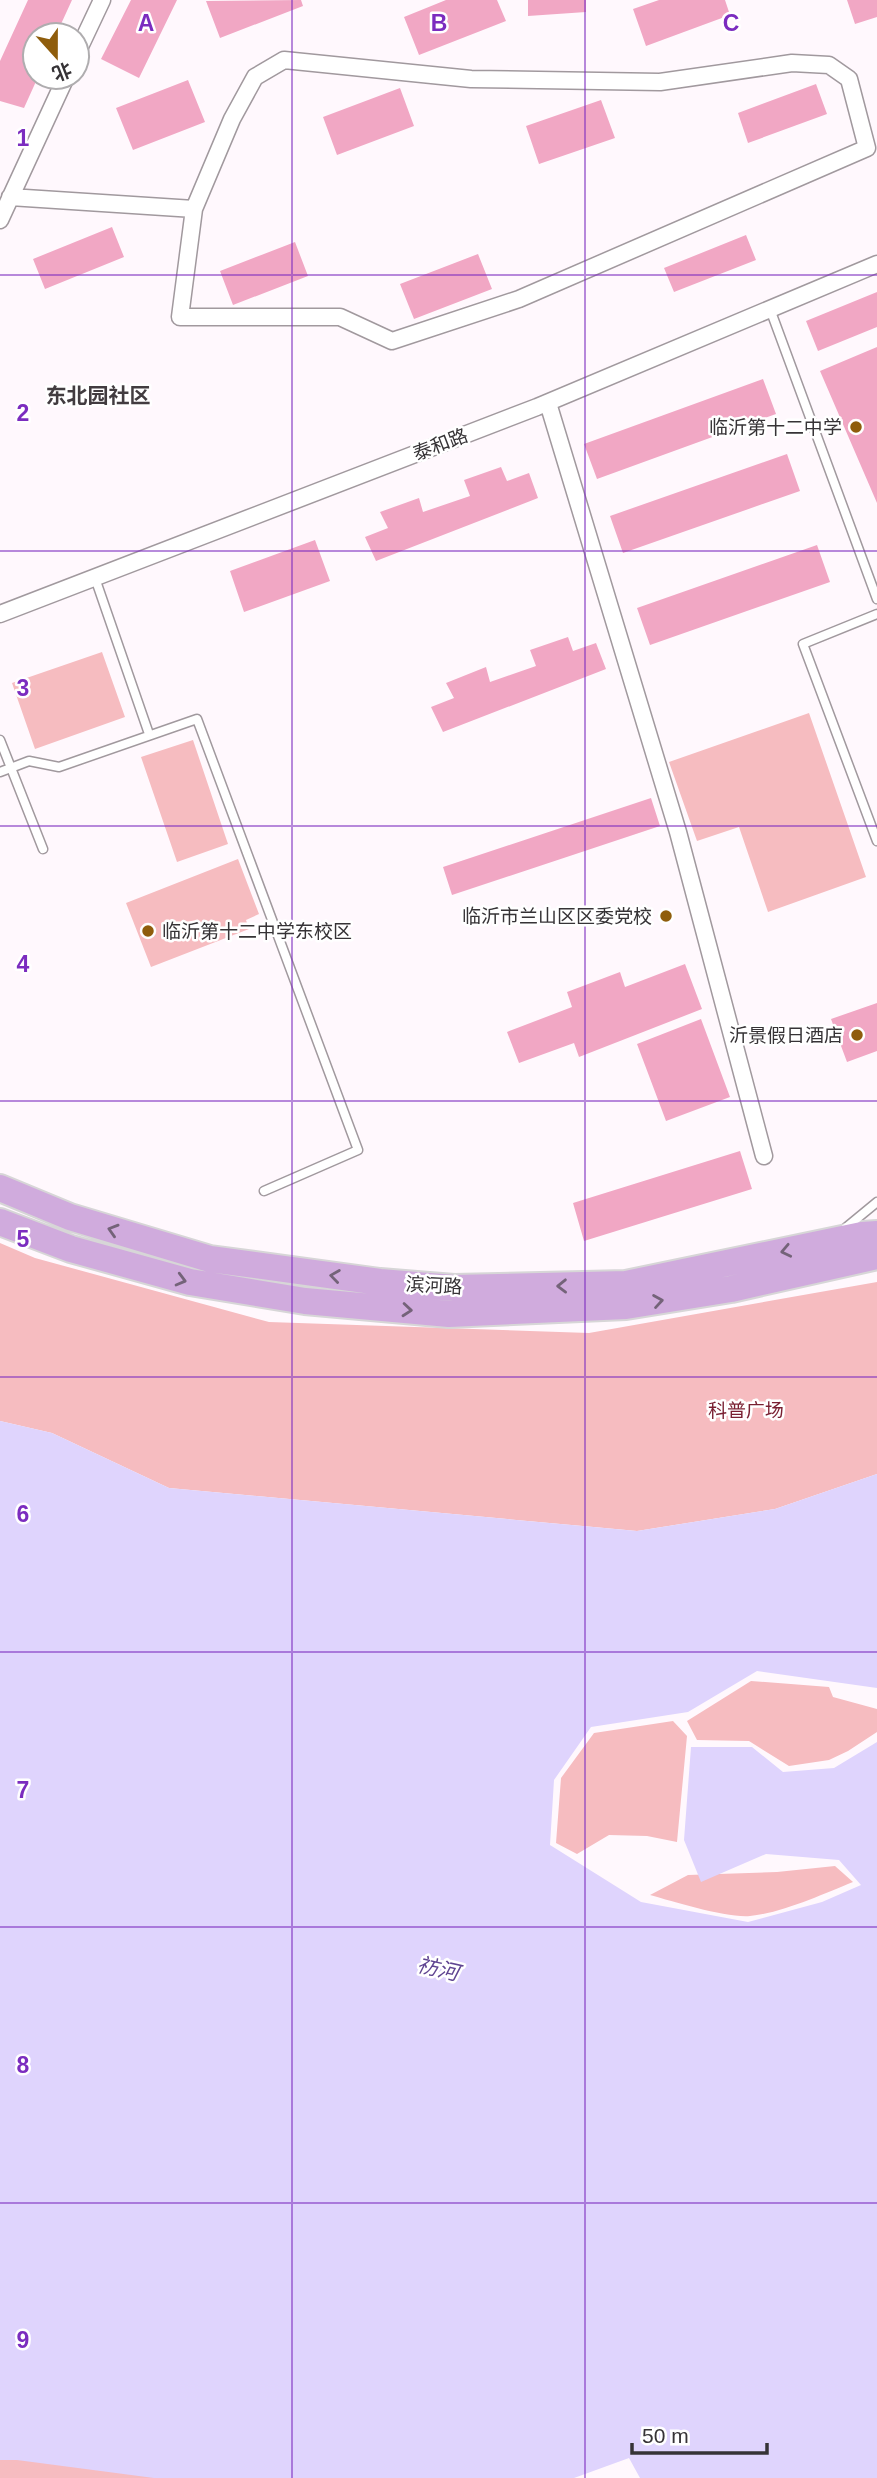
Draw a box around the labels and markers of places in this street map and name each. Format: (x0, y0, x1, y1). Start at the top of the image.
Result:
place label: 临沂第十二中学 (709, 417, 842, 438)
marker: 临沂第十二中学 (848, 419, 864, 435)
place label: 临沂市兰山区区委党校 (462, 906, 652, 927)
marker: 临沂市兰山区区委党校 (658, 908, 674, 924)
place label: 临沂第十二中学东校区 (162, 921, 352, 942)
marker: 临沂第十二中学东校区 (140, 923, 156, 939)
place label: 沂景假日酒店 (729, 1025, 843, 1046)
marker: 沂景假日酒店 (849, 1027, 865, 1043)

